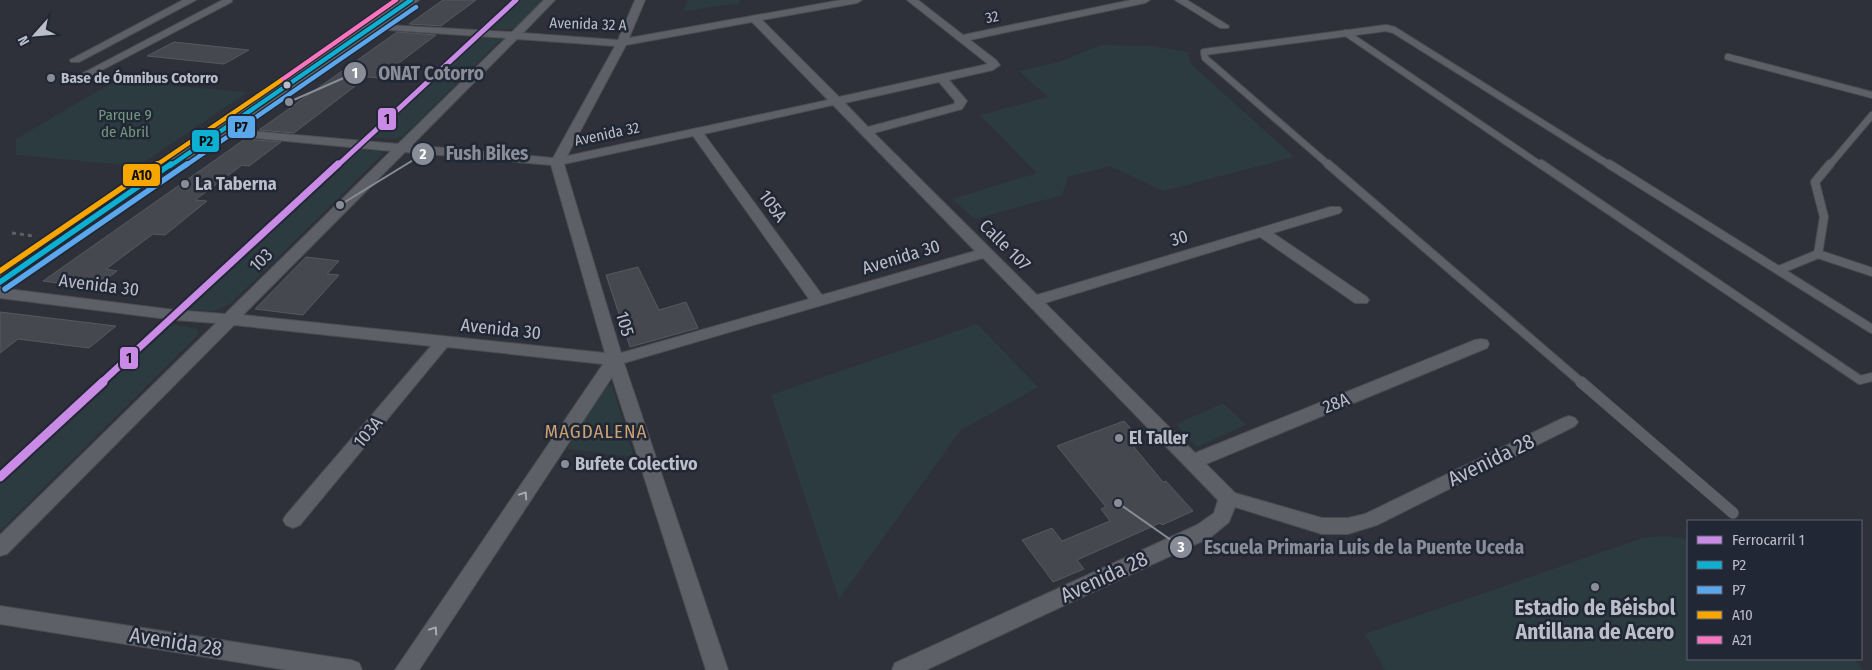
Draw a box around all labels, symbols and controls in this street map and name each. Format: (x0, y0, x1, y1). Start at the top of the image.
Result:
street label: 32 (984, 7, 1001, 27)
north arrow (10, 10, 60, 60)
street label: Avenida 32 A (549, 14, 627, 34)
text: N (14, 33, 33, 48)
callout: ONAT Cotorro (343, 56, 493, 90)
text: ONAT Cotorro (378, 62, 484, 85)
text: 1 (352, 64, 358, 82)
place label: Base de Ómnibus Cotorro (61, 69, 218, 87)
marker: Base de Ómnibus Cotorro (45, 72, 57, 84)
unlabelled marker (282, 80, 292, 90)
park label: Parque 9 de Abril (98, 106, 152, 141)
line badge: 1 (377, 107, 397, 131)
text: 1 (384, 111, 390, 128)
line badge: P7 (227, 115, 256, 139)
street label: Avenida 32 (573, 118, 641, 150)
text: P7 (234, 119, 248, 136)
line badge: P2 (191, 129, 220, 153)
text: P2 (199, 133, 213, 150)
callout: Fush Bikes (411, 137, 538, 171)
text: Fush Bikes (446, 142, 529, 165)
text: 2 (419, 145, 427, 163)
line badge: A10 (122, 163, 161, 187)
text: A10 (131, 167, 153, 184)
place label: La Taberna (195, 173, 277, 195)
marker: La Taberna (179, 178, 191, 190)
street label: 105A (754, 186, 792, 227)
street label: Calle 107 (975, 215, 1035, 275)
street label: 30 (1167, 225, 1191, 251)
street label: Avenida 30 (859, 235, 943, 279)
street label: 103 (245, 244, 277, 276)
street label: Avenida 30 (58, 269, 140, 301)
street label: 105 (611, 309, 639, 339)
street label: Avenida 30 (460, 314, 542, 344)
line badge: 1 (119, 346, 139, 370)
text: 1 (126, 350, 132, 367)
street label: 28A (1320, 388, 1353, 418)
street label: 103A (349, 412, 388, 452)
district label: MAGDALENA (545, 420, 647, 443)
place label: El Taller (1129, 427, 1189, 449)
street label: Avenida 28 (1443, 428, 1539, 492)
marker: El Taller (1113, 432, 1125, 444)
place label: Bufete Colectivo (575, 453, 698, 475)
marker: Bufete Colectivo (559, 458, 571, 470)
one-way arrow (518, 491, 527, 500)
legend (1687, 520, 1862, 660)
callout: Escuela Primaria Luis de la Puente Uceda (1169, 530, 1534, 564)
text: Ferrocarril 1 (1732, 531, 1805, 549)
text: Escuela Primaria Luis de la Puente Uceda (1204, 536, 1524, 559)
text: 3 (1176, 538, 1185, 556)
street label: Avenida 28 (1056, 546, 1152, 608)
text: P2 (1732, 556, 1747, 574)
marker: Estadio de Béisbol Antillana de Acero (1589, 581, 1601, 593)
text: P7 (1732, 581, 1746, 599)
place label: Estadio de Béisbol Antillana de Acero (1515, 595, 1676, 645)
text: A10 (1732, 606, 1753, 624)
street label: Avenida 28 (128, 622, 224, 662)
one-way arrow (427, 626, 437, 635)
text: A21 (1732, 631, 1752, 649)

